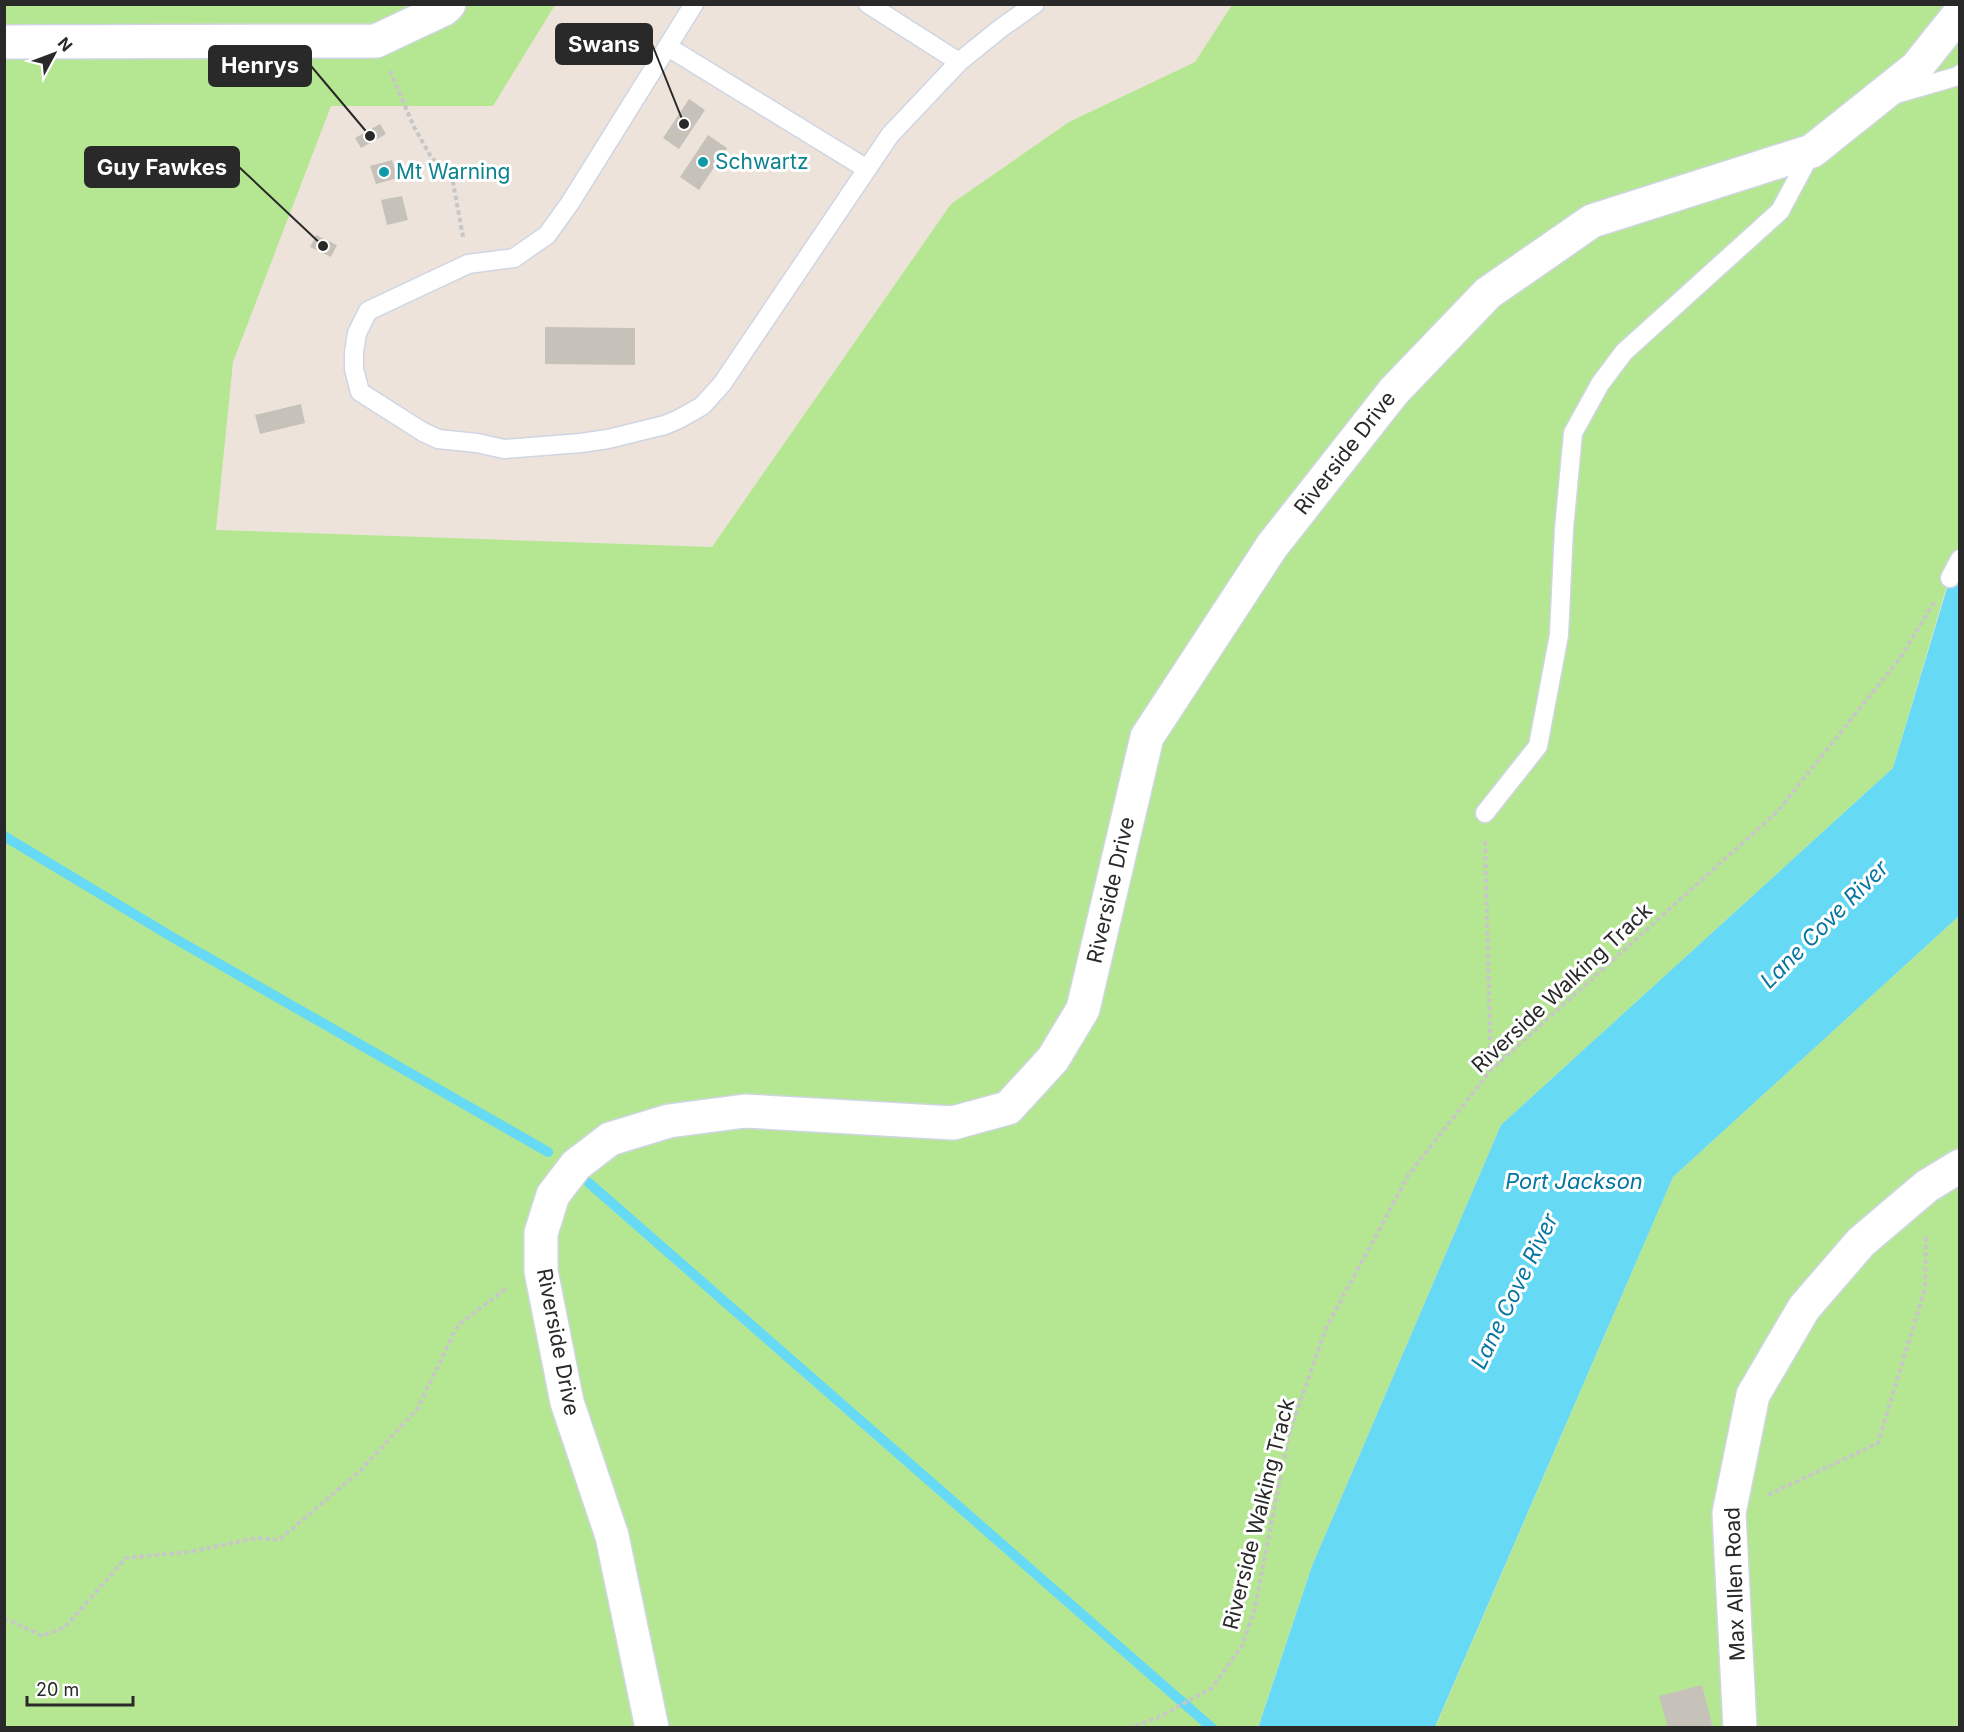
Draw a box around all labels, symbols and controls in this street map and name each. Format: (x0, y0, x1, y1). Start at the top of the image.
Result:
north arrow (24, 24, 84, 84)
callout: Swans (556, 24, 652, 64)
text: Swans (568, 31, 640, 57)
text: N (54, 33, 77, 55)
callout: Henrys (209, 46, 311, 86)
text: Henrys (221, 52, 299, 78)
callout: Guy Fawkes (85, 147, 239, 187)
place label: Schwartz (715, 149, 809, 174)
text: Guy Fawkes (97, 154, 227, 180)
marker: Schwartz (696, 155, 710, 169)
place label: Mt Warning (396, 159, 511, 184)
marker: Mt Warning (377, 165, 391, 179)
street label: Riverside Drive (1289, 386, 1400, 519)
street label: Riverside Drive (1082, 814, 1140, 966)
water label: Lane Cove River (1755, 854, 1894, 993)
street label: Riverside Walking Track (1466, 897, 1657, 1078)
water label: Port Jackson (1505, 1168, 1643, 1194)
water label: Lane Cove River (1465, 1208, 1563, 1373)
street label: Riverside Drive (532, 1266, 585, 1418)
street label: Riverside Walking Track (1218, 1395, 1299, 1632)
street label: Max Allen Road (1719, 1507, 1750, 1661)
scale bar (27, 1669, 134, 1707)
text: 20 m (36, 1679, 79, 1700)

